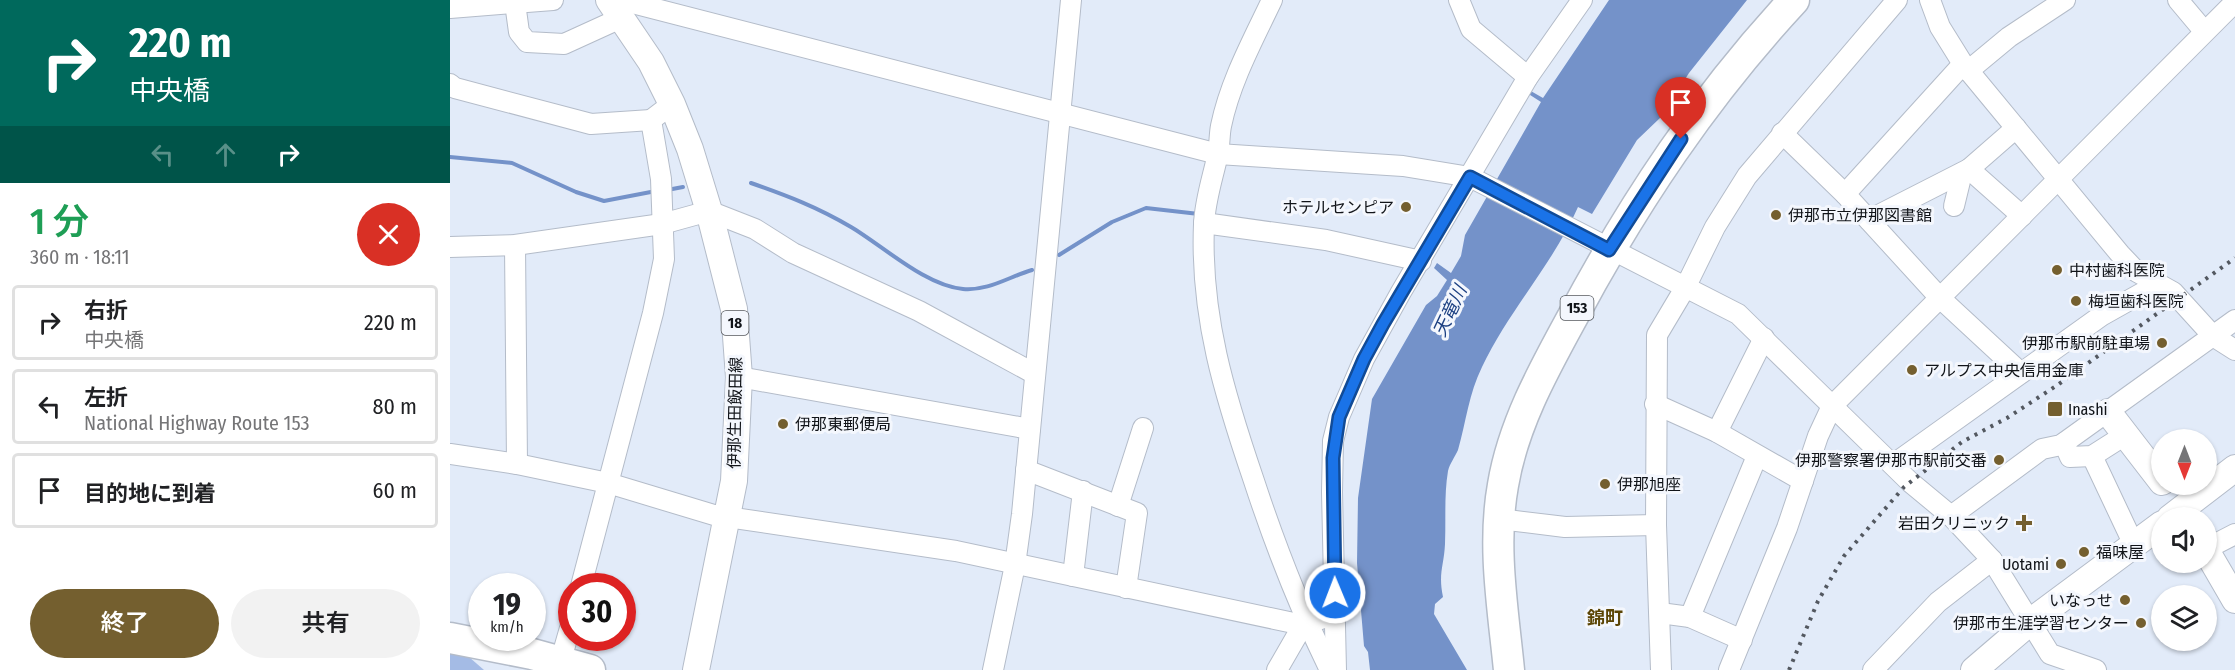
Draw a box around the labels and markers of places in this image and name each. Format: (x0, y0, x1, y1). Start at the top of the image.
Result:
pin (1655, 77, 1706, 139)
place label: ホテルセンピア (1282, 198, 1394, 217)
marker: ホテルセンピア (1399, 200, 1413, 214)
place label: 伊那市立伊那図書館 (1788, 206, 1932, 225)
marker: 伊那市立伊那図書館 (1769, 208, 1783, 222)
place label: 中村歯科医院 (2069, 261, 2165, 280)
marker: 中村歯科医院 (2050, 263, 2064, 277)
place label: 梅垣歯科医院 (2088, 292, 2184, 311)
marker: 梅垣歯科医院 (2069, 294, 2083, 308)
place label: 伊那市駅前駐車場 (2022, 334, 2150, 353)
marker: 伊那市駅前駐車場 (2155, 336, 2169, 350)
place label: アルプス中央信用金庫 (1924, 361, 2084, 380)
marker: アルプス中央信用金庫 (1905, 363, 1919, 377)
marker: Inashi (2046, 400, 2064, 418)
place label: Inashi (2068, 400, 2108, 419)
place label: 伊那東郵便局 (795, 415, 891, 434)
marker: 伊那東郵便局 (776, 417, 790, 431)
place label: 伊那警察署伊那市駅前交番 (1795, 451, 1987, 470)
marker: 伊那警察署伊那市駅前交番 (1992, 453, 2006, 467)
place label: 伊那旭座 (1617, 475, 1681, 494)
marker: 伊那旭座 (1598, 477, 1612, 491)
place label: 岩田クリニック (1898, 514, 2010, 533)
marker: 岩田クリニック (2015, 514, 2033, 532)
place label: 福味屋 (2096, 543, 2144, 562)
marker: 福味屋 (2077, 545, 2091, 559)
place label: Uotami (2002, 555, 2049, 574)
marker: Uotami (2054, 557, 2068, 571)
place label: いなっせ (2049, 591, 2113, 610)
marker: いなっせ (2118, 593, 2132, 607)
place label: 伊那市生涯学習センター (1953, 614, 2129, 633)
marker: 伊那市生涯学習センター (2134, 616, 2148, 630)

